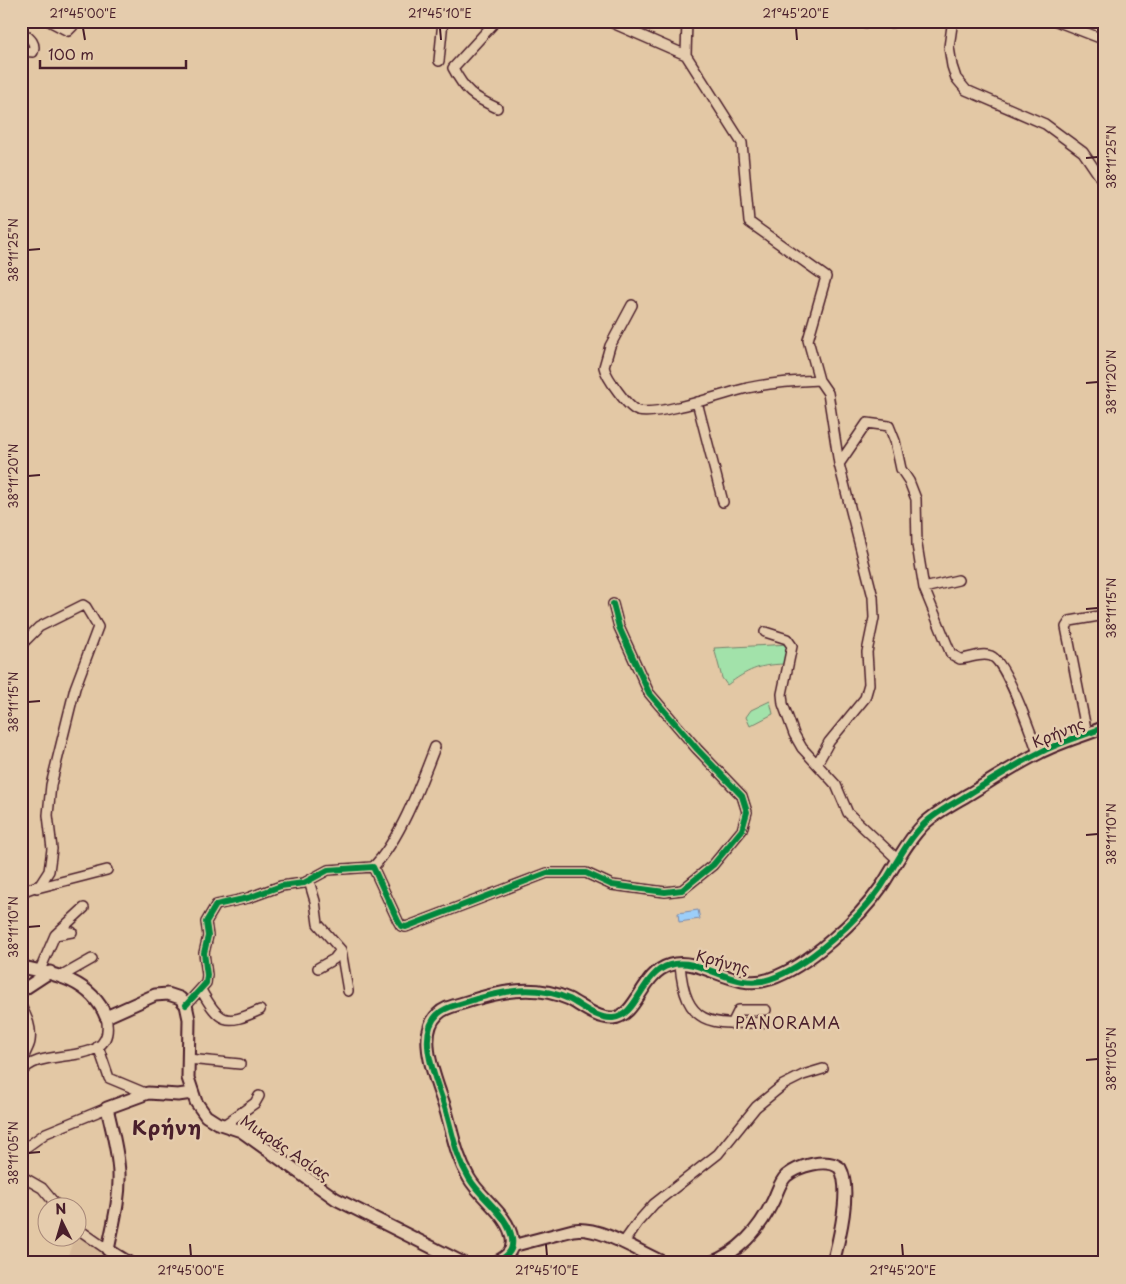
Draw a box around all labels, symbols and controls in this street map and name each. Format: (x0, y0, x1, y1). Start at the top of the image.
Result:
text: 21°45'00"E (50, 4, 116, 22)
text: 21°45'10"E (408, 4, 472, 22)
text: 21°45'20"E (763, 4, 829, 22)
scale bar (40, 38, 186, 70)
text: 100 m (48, 42, 94, 65)
text: 38°11'25"N (1102, 125, 1120, 189)
text: 38°11'25"N (4, 218, 22, 282)
text: 38°11'20"N (1102, 350, 1120, 414)
text: 38°11'20"N (4, 444, 22, 508)
text: 38°11'15"N (1102, 578, 1120, 638)
text: 38°11'15"N (4, 672, 22, 732)
street label: Κρήνης (1028, 711, 1088, 753)
text: 38°11'10"N (1102, 803, 1120, 865)
text: 38°11'10"N (4, 896, 22, 958)
street label: Κρήνης (694, 943, 753, 979)
district label: PANORAMA (735, 1010, 841, 1034)
text: 38°11'05"N (1102, 1027, 1120, 1091)
street label: Μικράς Ασίας (236, 1108, 336, 1186)
district label: Κρήνη (132, 1112, 202, 1142)
text: 38°11'05"N (4, 1121, 22, 1185)
north arrow (38, 1196, 88, 1246)
text: N (54, 1198, 67, 1219)
text: 21°45'00"E (158, 1261, 224, 1279)
text: 21°45'10"E (515, 1261, 579, 1279)
text: 21°45'20"E (870, 1261, 936, 1279)

